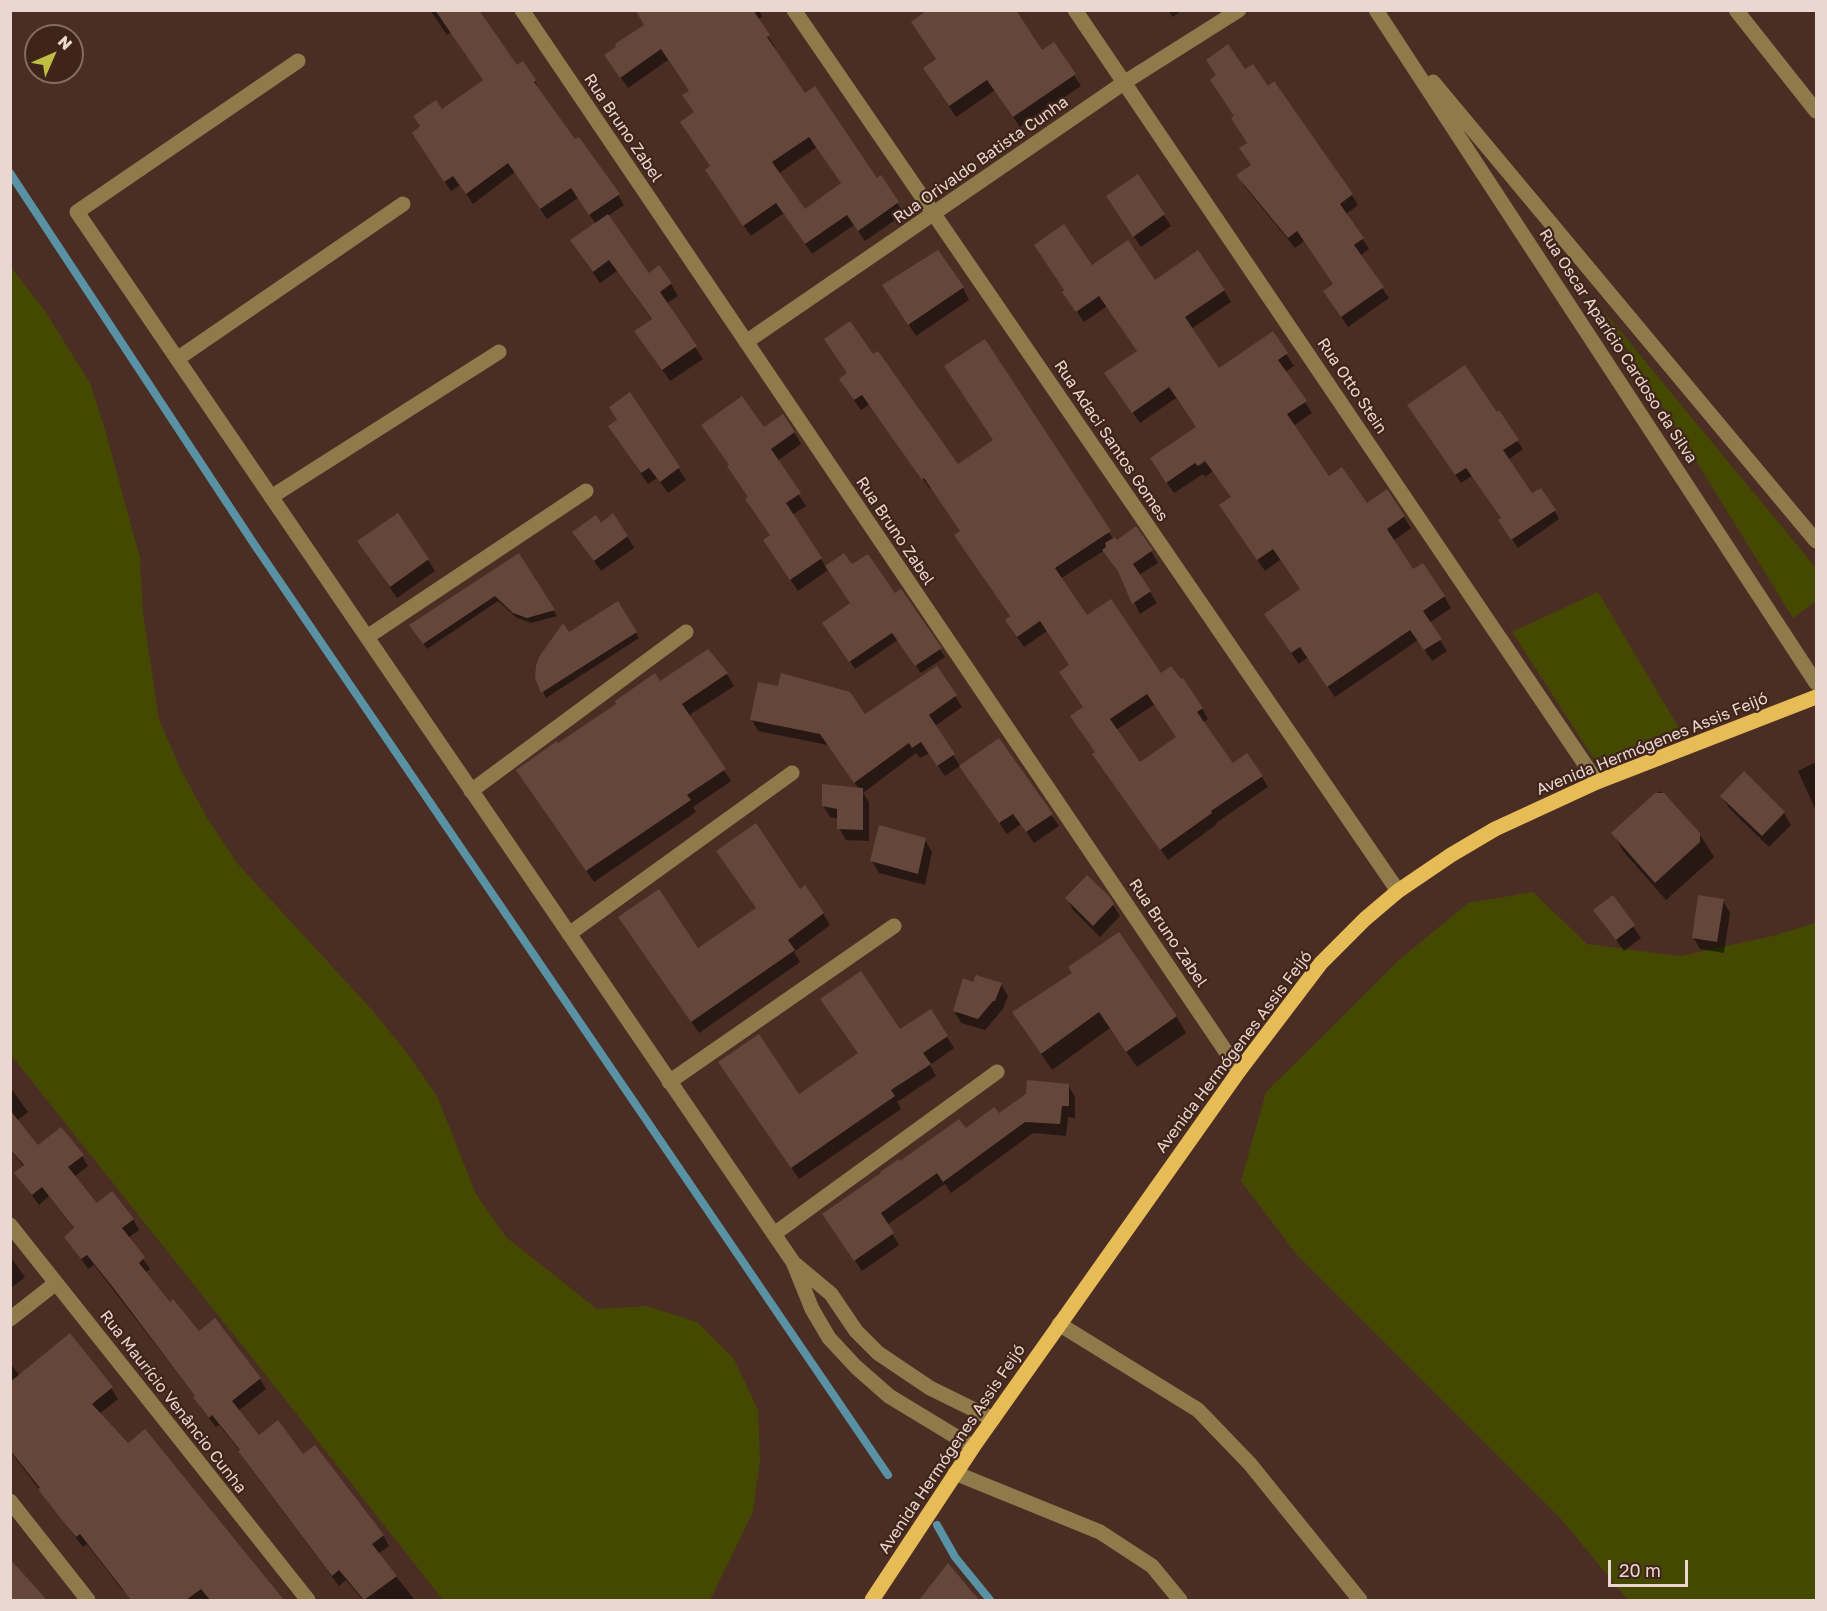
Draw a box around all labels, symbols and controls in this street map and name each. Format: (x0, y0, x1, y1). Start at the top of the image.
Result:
north arrow (24, 24, 84, 84)
text: N (54, 31, 77, 54)
street label: Rua Bruno Zabel (580, 70, 666, 186)
street label: Rua Orivaldo Batista Cunha (890, 92, 1072, 228)
street label: Rua Oscar Aparício Cardoso da Silva (1535, 225, 1701, 467)
street label: Rua Otto Stein (1313, 335, 1391, 437)
street label: Rua Adaci Santos Gomes (1050, 357, 1172, 525)
street label: Rua Bruno Zabel (852, 473, 938, 589)
street label: Avenida Hermógenes Assis Feijó (1533, 689, 1771, 799)
street label: Rua Bruno Zabel (1125, 875, 1211, 991)
street label: Avenida Hermógenes Assis Feijó (1152, 947, 1316, 1157)
street label: Rua Maurício Venâncio Cunha (96, 1307, 250, 1497)
street label: Avenida Hermógenes Assis Feijó (875, 1341, 1029, 1557)
scale bar (1611, 1548, 1690, 1586)
text: 20 m (1619, 1559, 1661, 1581)

